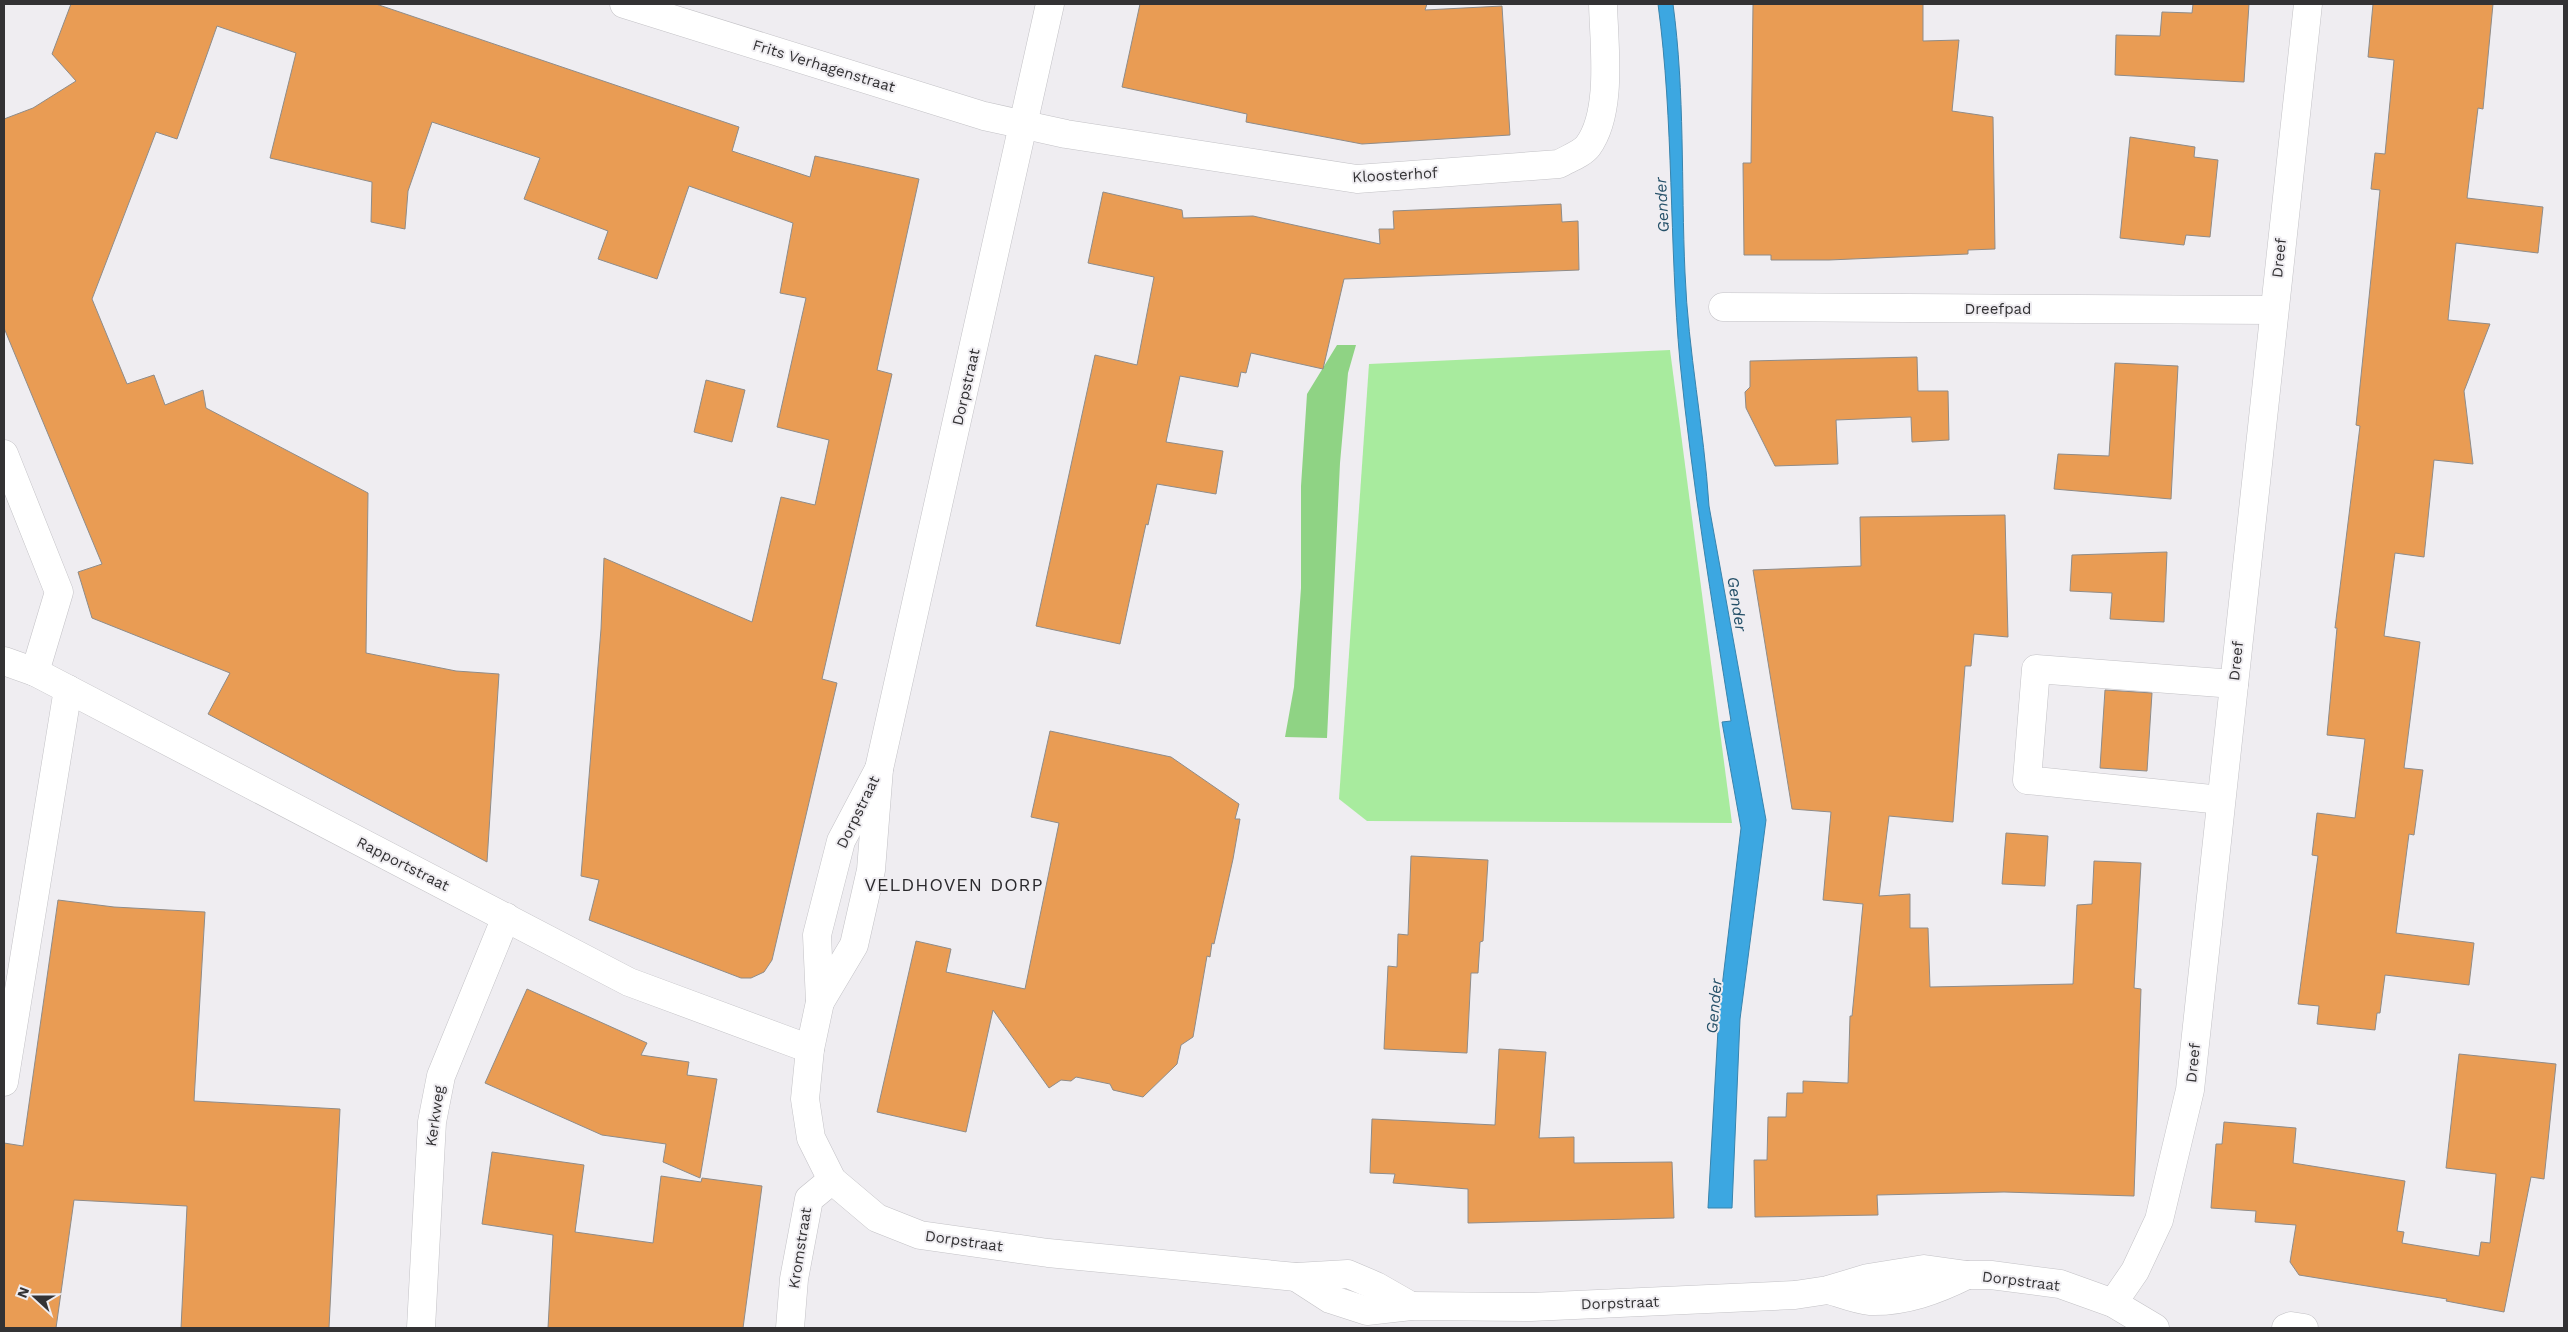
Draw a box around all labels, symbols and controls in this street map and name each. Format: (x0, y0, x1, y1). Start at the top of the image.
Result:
street label: Frits Verhagenstraat (751, 36, 898, 96)
street label: Kloosterhof (1352, 164, 1438, 186)
water label: Gender (1651, 176, 1673, 233)
street label: Dreef (2268, 237, 2290, 279)
street label: Dreefpad (1964, 300, 2032, 318)
street label: Dorpstraat (948, 346, 984, 427)
water label: Gender (1723, 575, 1751, 634)
street label: Dreef (2225, 640, 2247, 682)
street label: Dorpstraat (833, 772, 884, 851)
street label: Rapportstraat (354, 833, 453, 895)
district label: VELDHOVEN DORP (864, 874, 1044, 895)
water label: Gender (1702, 977, 1726, 1034)
street label: Dreef (2182, 1042, 2204, 1084)
street label: Kerkweg (422, 1084, 448, 1148)
street label: Kromstraat (785, 1205, 815, 1290)
street label: Dorpstraat (924, 1227, 1005, 1255)
street label: Dorpstraat (1981, 1267, 2062, 1295)
north arrow (10, 1272, 60, 1322)
text: N (14, 1285, 32, 1300)
street label: Dorpstraat (1581, 1293, 1660, 1313)

